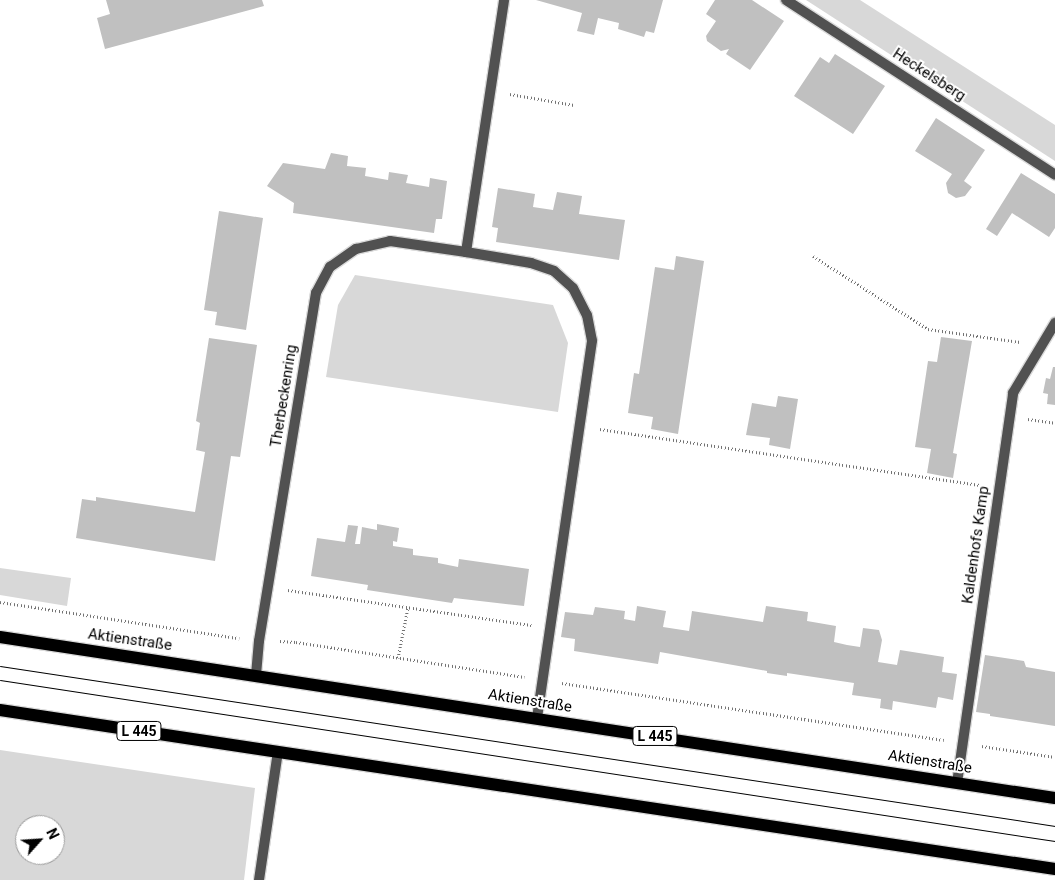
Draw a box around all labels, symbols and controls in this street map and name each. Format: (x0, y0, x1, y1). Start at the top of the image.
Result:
street label: Heckelsberg (889, 45, 969, 105)
street label: Therbeckenring (267, 343, 301, 449)
street label: Kaldenhofs Kamp (959, 485, 993, 605)
street label: Aktienstraße (87, 625, 173, 655)
street label: Aktienstraße (487, 685, 573, 717)
road number: L 445 (115, 719, 163, 742)
road number: L 445 (631, 724, 679, 748)
street label: Aktienstraße (887, 746, 973, 778)
north arrow (15, 815, 65, 865)
text: N (43, 826, 62, 842)

